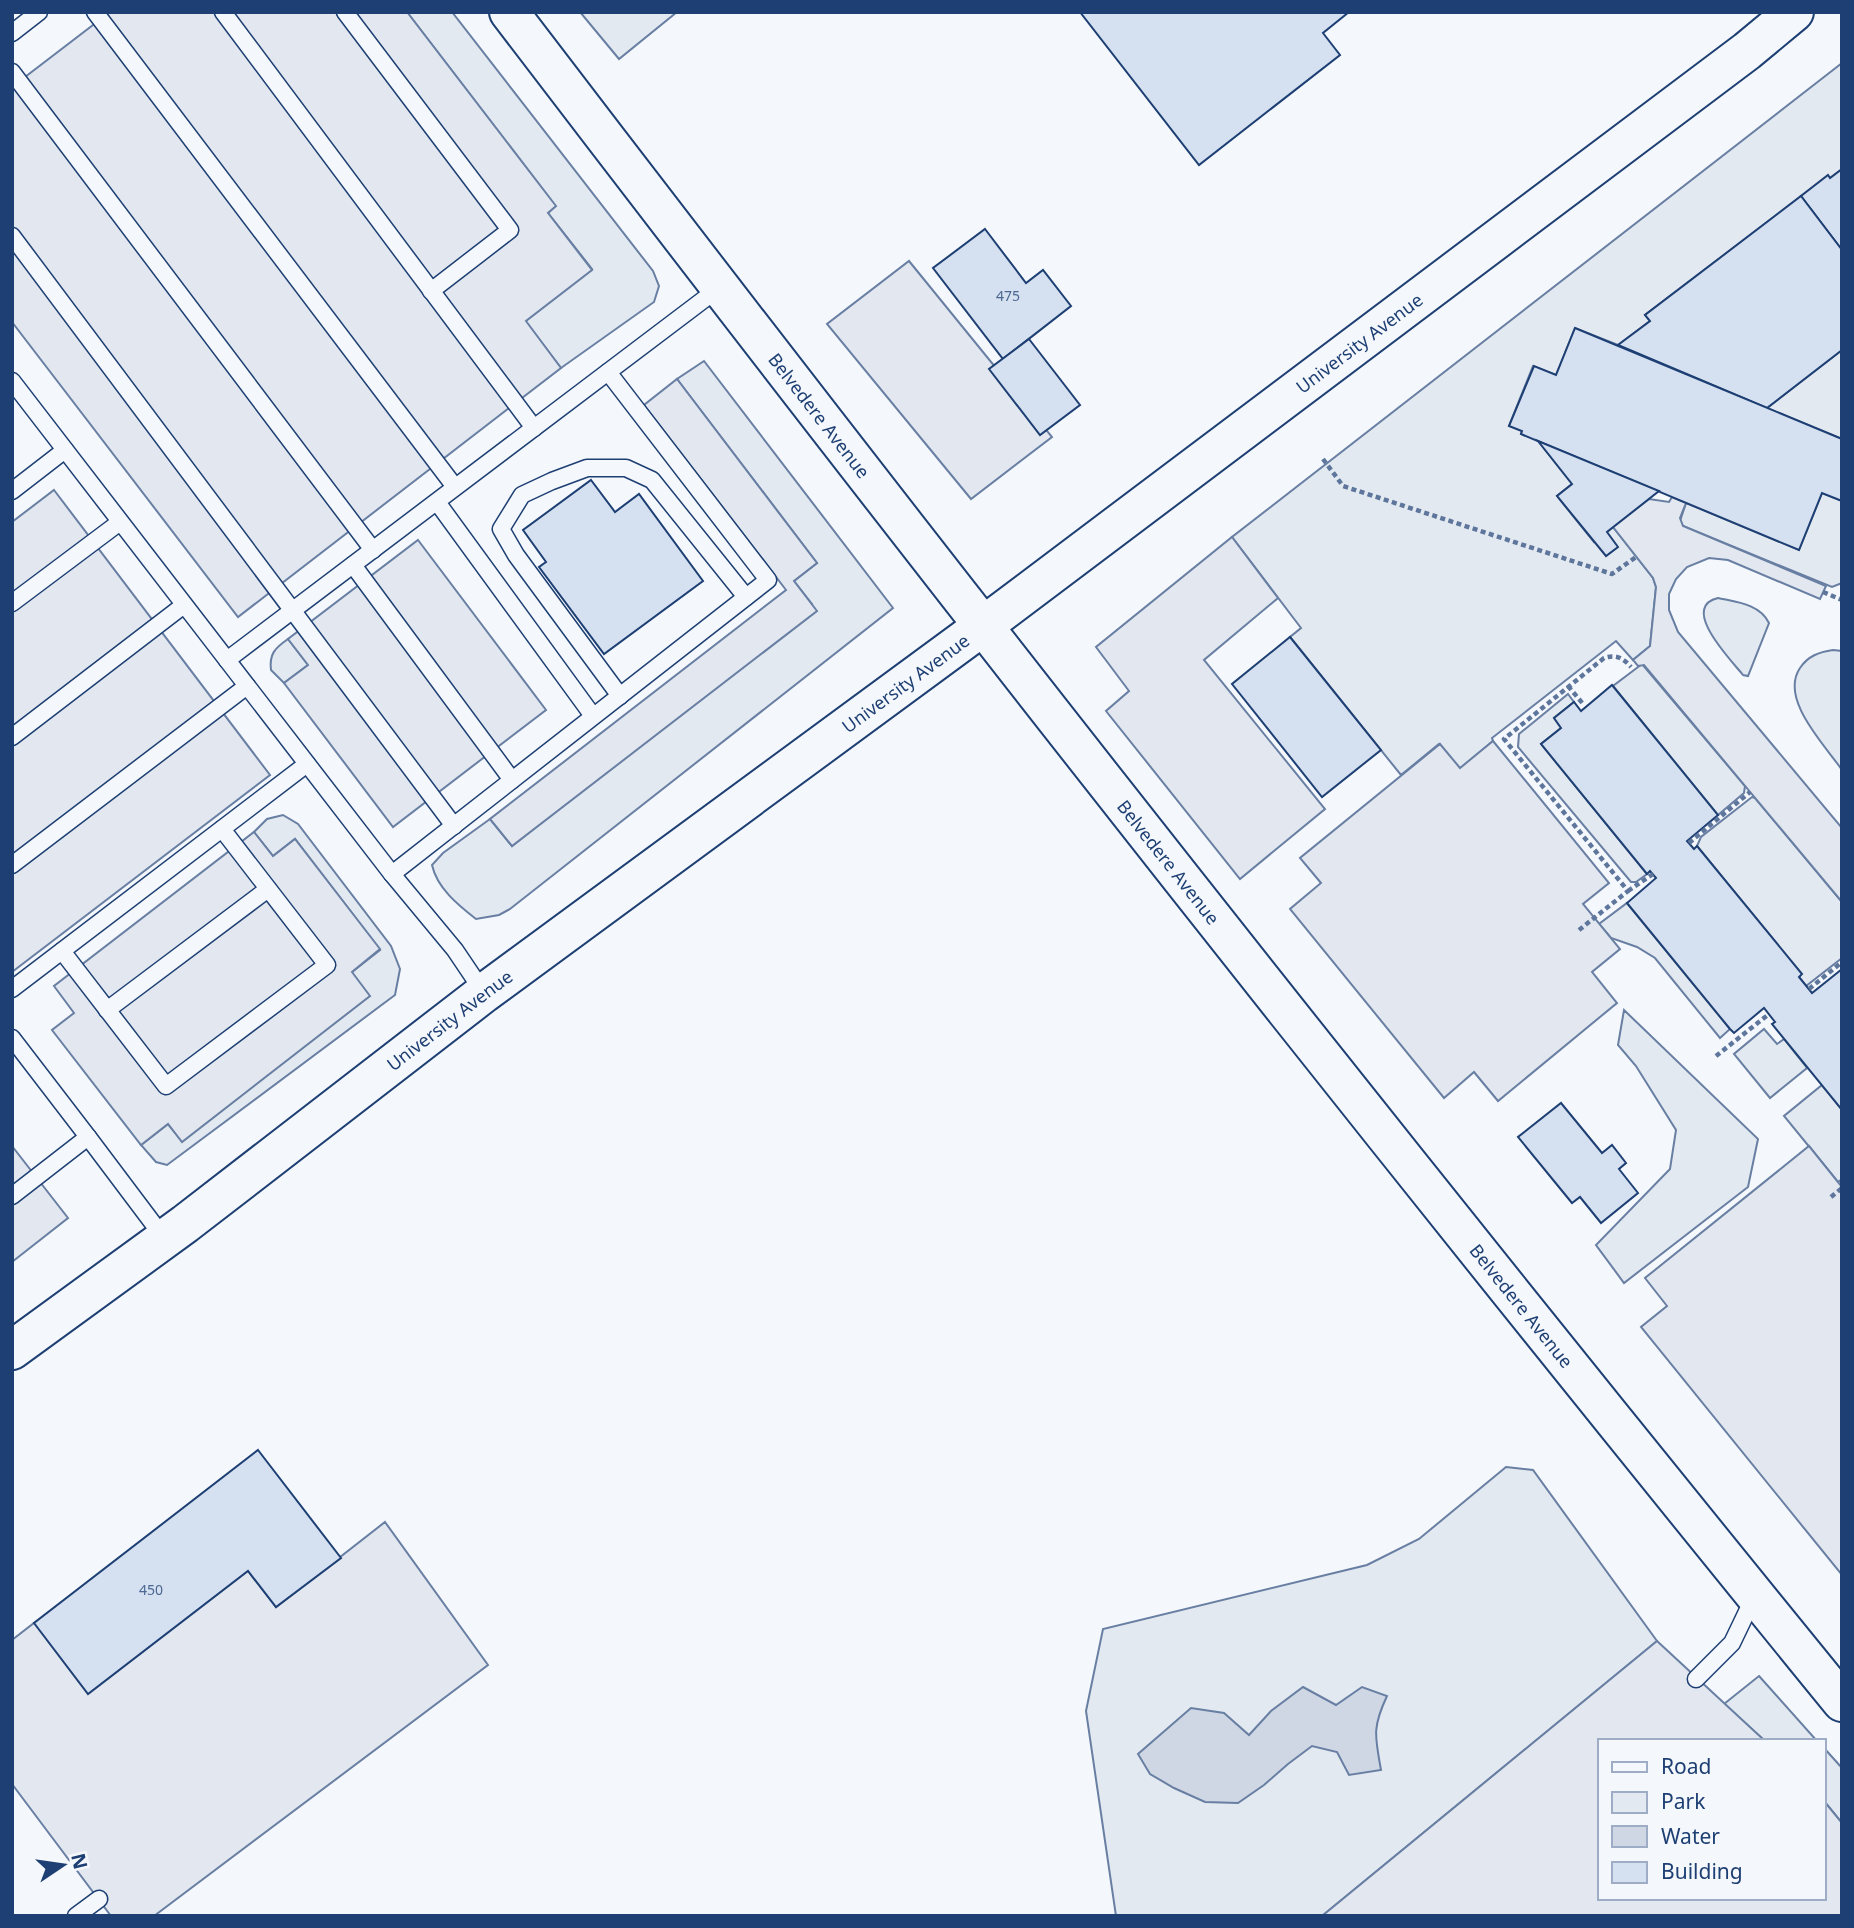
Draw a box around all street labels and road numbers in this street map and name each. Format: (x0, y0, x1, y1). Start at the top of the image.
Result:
street label: University Avenue (1291, 287, 1427, 398)
street label: Belvedere Avenue (763, 348, 875, 483)
street label: University Avenue (837, 628, 974, 738)
street label: Belvedere Avenue (1112, 795, 1225, 929)
street label: University Avenue (382, 964, 517, 1076)
street label: Belvedere Avenue (1465, 1239, 1579, 1373)

